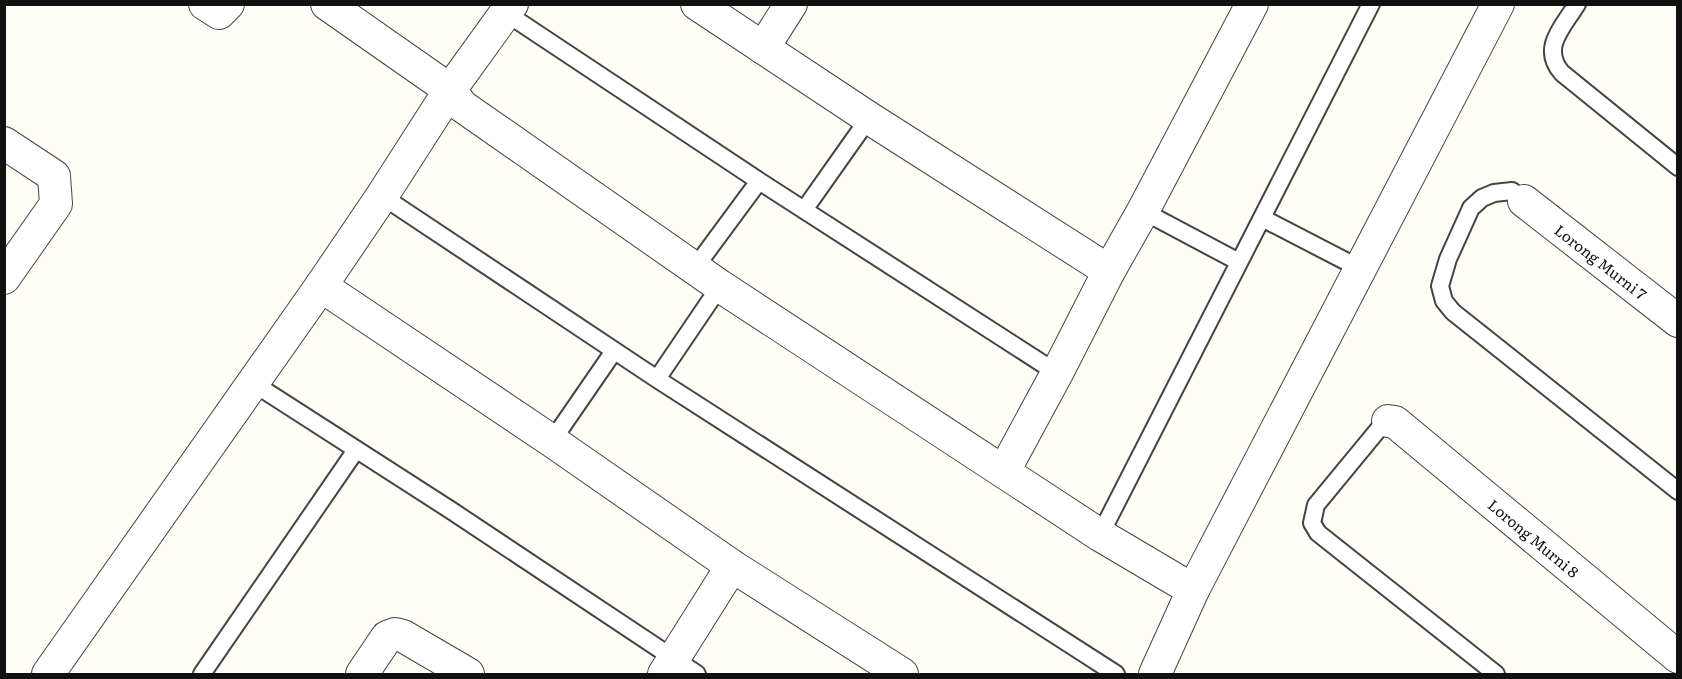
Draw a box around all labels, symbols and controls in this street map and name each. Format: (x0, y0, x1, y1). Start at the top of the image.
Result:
street label: Lorong Murni 7 (1550, 218, 1653, 305)
street label: Lorong Murni 8 (1484, 493, 1585, 582)

